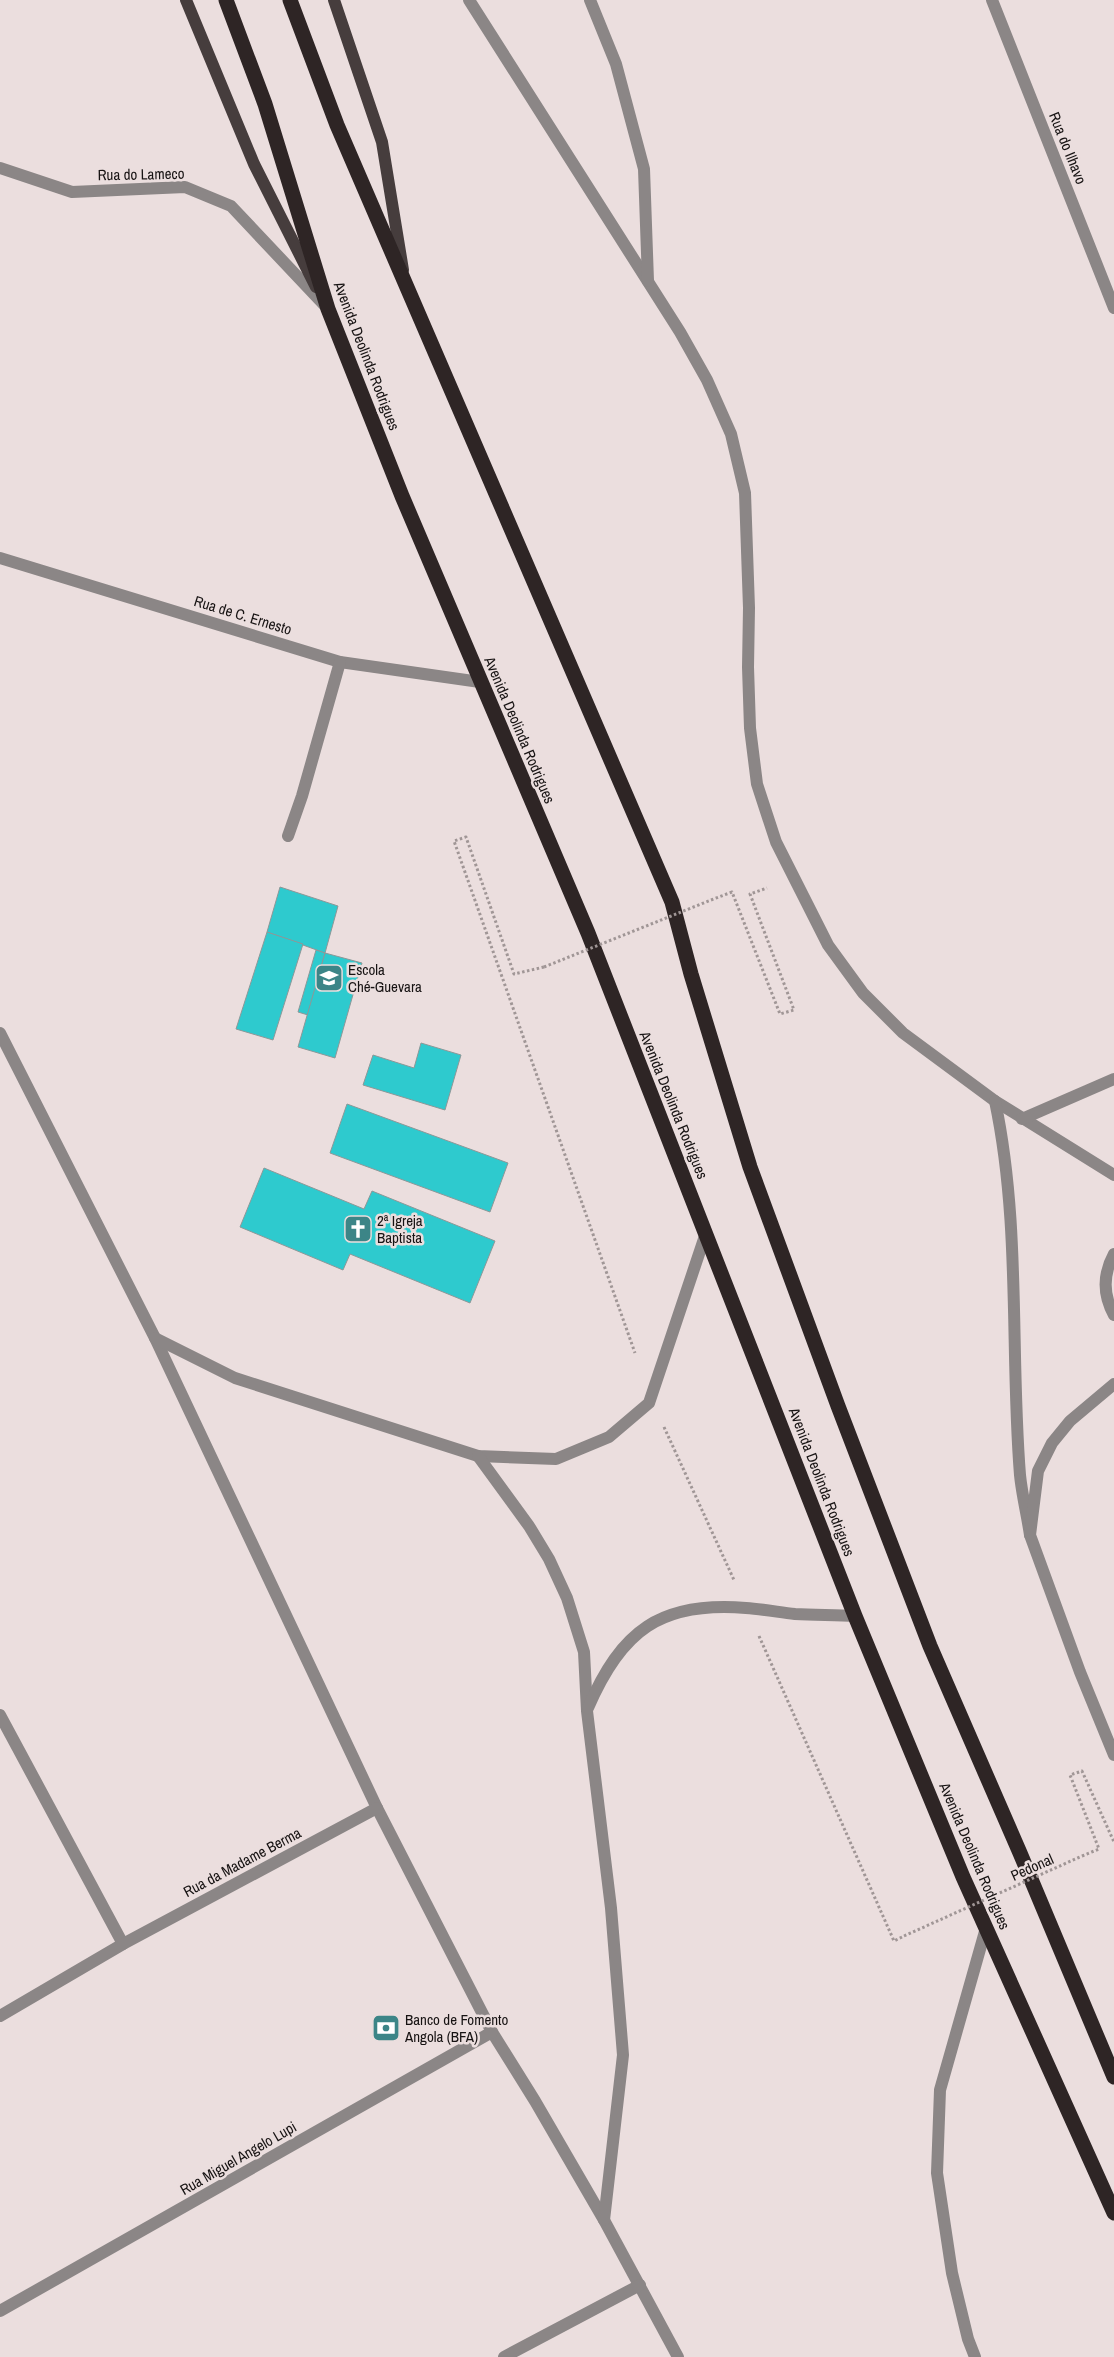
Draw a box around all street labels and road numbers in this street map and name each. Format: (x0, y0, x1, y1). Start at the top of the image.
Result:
street label: Rua do Ilhavo (1044, 109, 1092, 187)
street label: Rua do Lameco (97, 163, 185, 185)
street label: Avenida Deolinda Rodrigues (329, 278, 405, 433)
street label: Rua de C. Ernesto (192, 590, 295, 640)
street label: Avenida Deolinda Rodrigues (479, 652, 560, 807)
street label: Avenida Deolinda Rodrigues (634, 1027, 713, 1182)
street label: Avenida Deolinda Rodrigues (784, 1404, 860, 1559)
street label: Avenida Deolinda Rodrigues (934, 1778, 1015, 1933)
street label: Rua da Madame Berma (179, 1822, 305, 1902)
street label: Pedonal (1007, 1848, 1057, 1886)
street label: Rua Miguel Angelo Lupi (176, 2116, 300, 2200)

